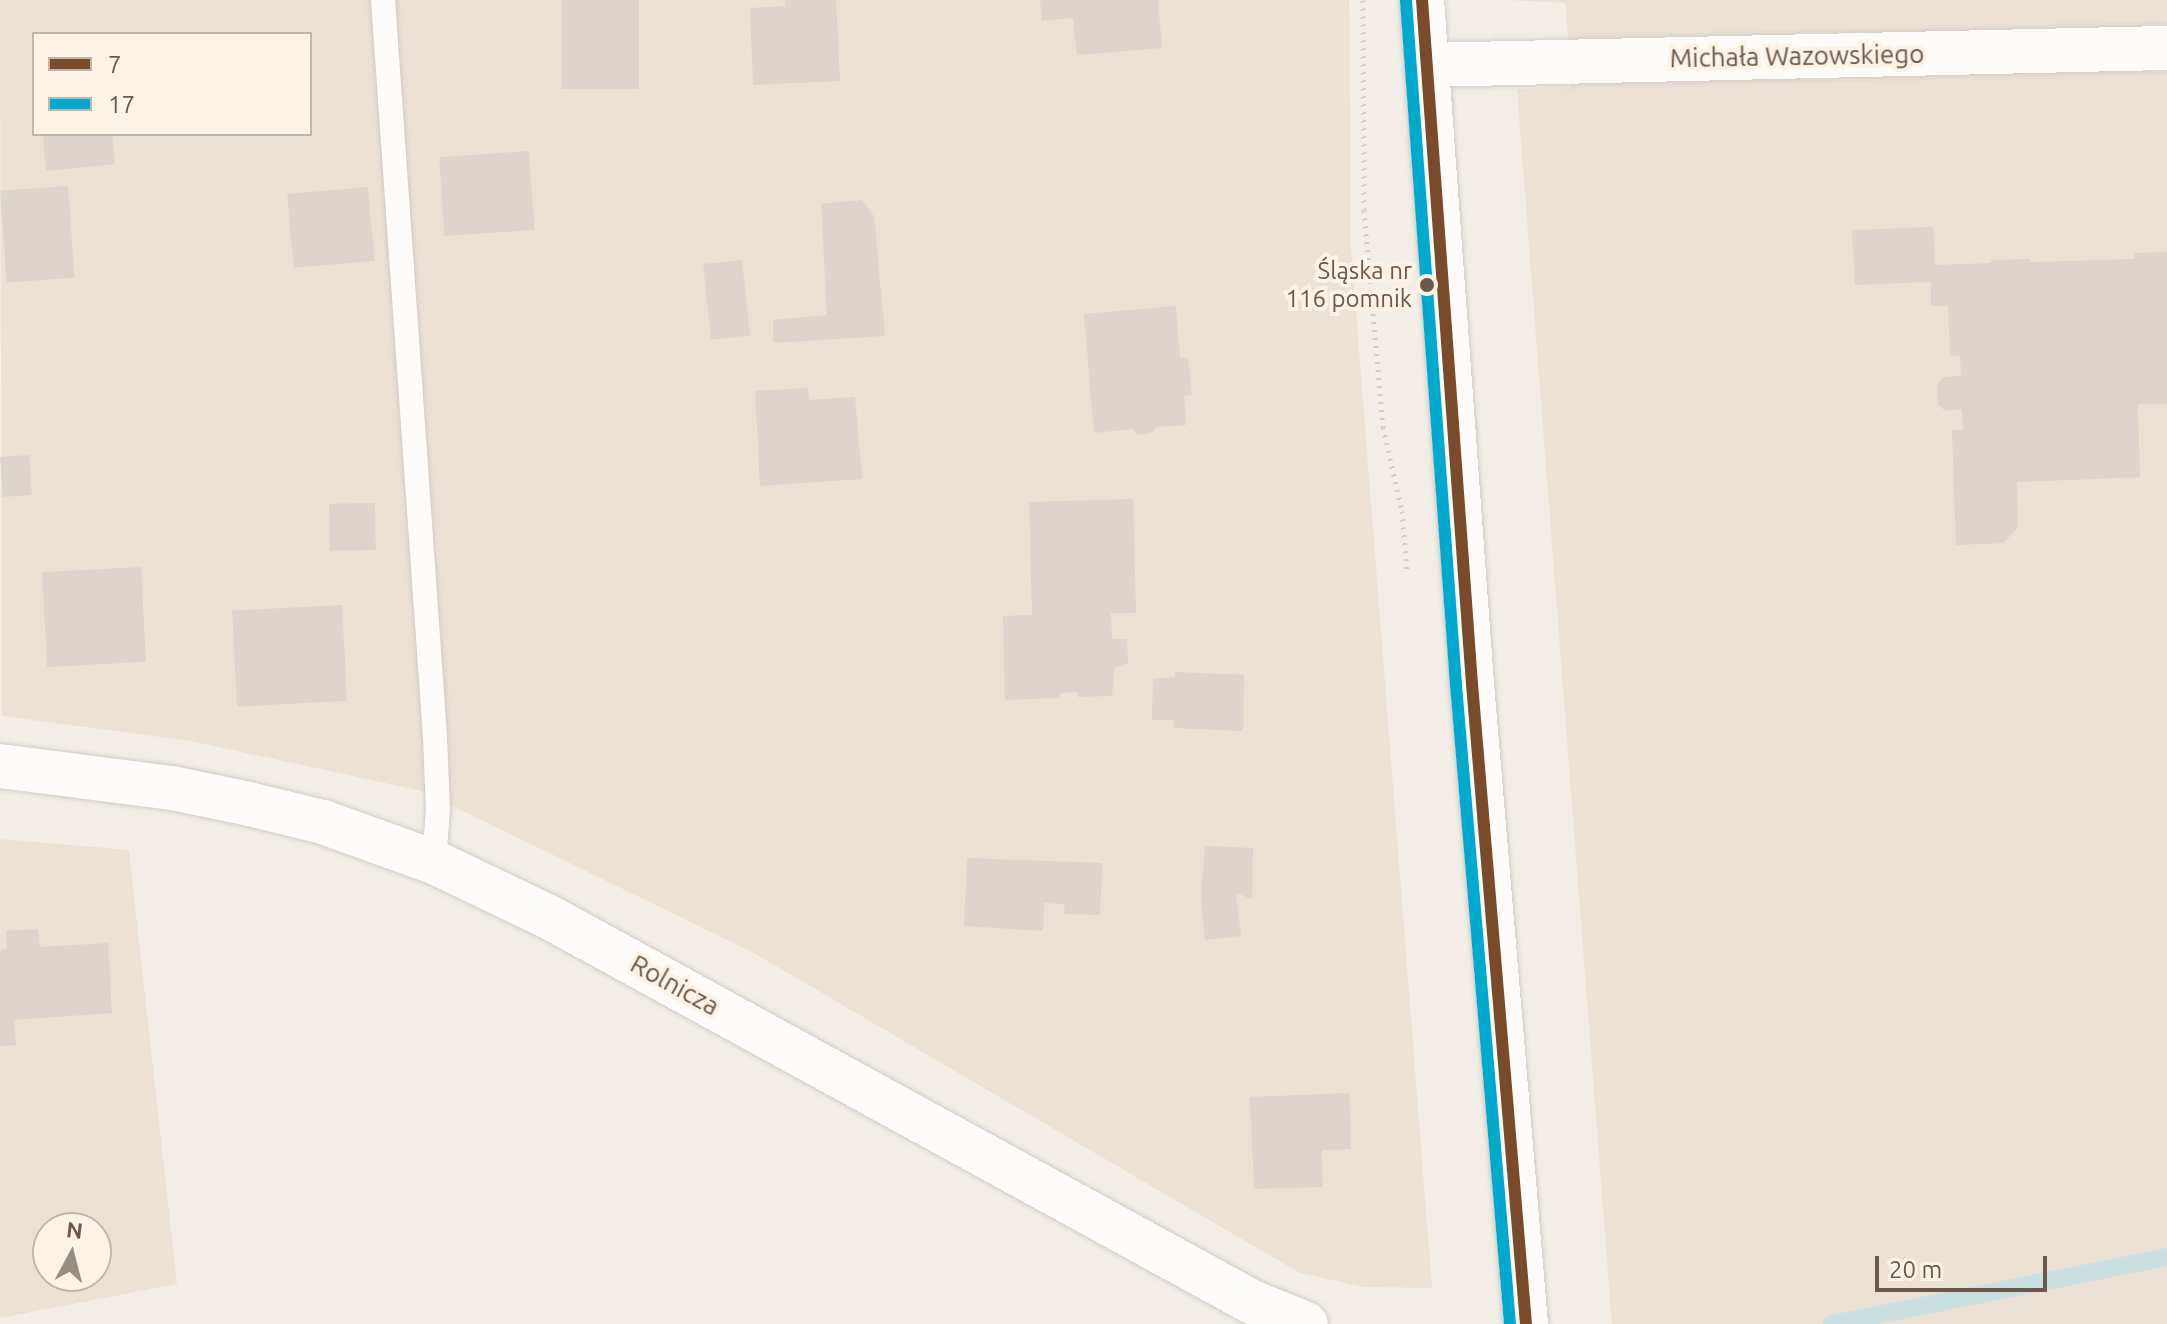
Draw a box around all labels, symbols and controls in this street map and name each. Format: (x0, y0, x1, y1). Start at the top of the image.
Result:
legend (32, 32, 312, 136)
street label: Michała Wazowskiego (1669, 38, 1925, 74)
text: 7 (108, 51, 122, 78)
text: 17 (108, 91, 135, 118)
place label: Śląska nr 116 pomnik (1285, 257, 1412, 313)
marker: Śląska nr 116 pomnik (1419, 277, 1435, 293)
street label: Rolnicza (625, 948, 725, 1022)
north arrow (32, 1212, 112, 1292)
text: N (65, 1216, 84, 1243)
scale bar (1879, 1240, 2051, 1290)
text: 20 m (1889, 1256, 1942, 1283)

